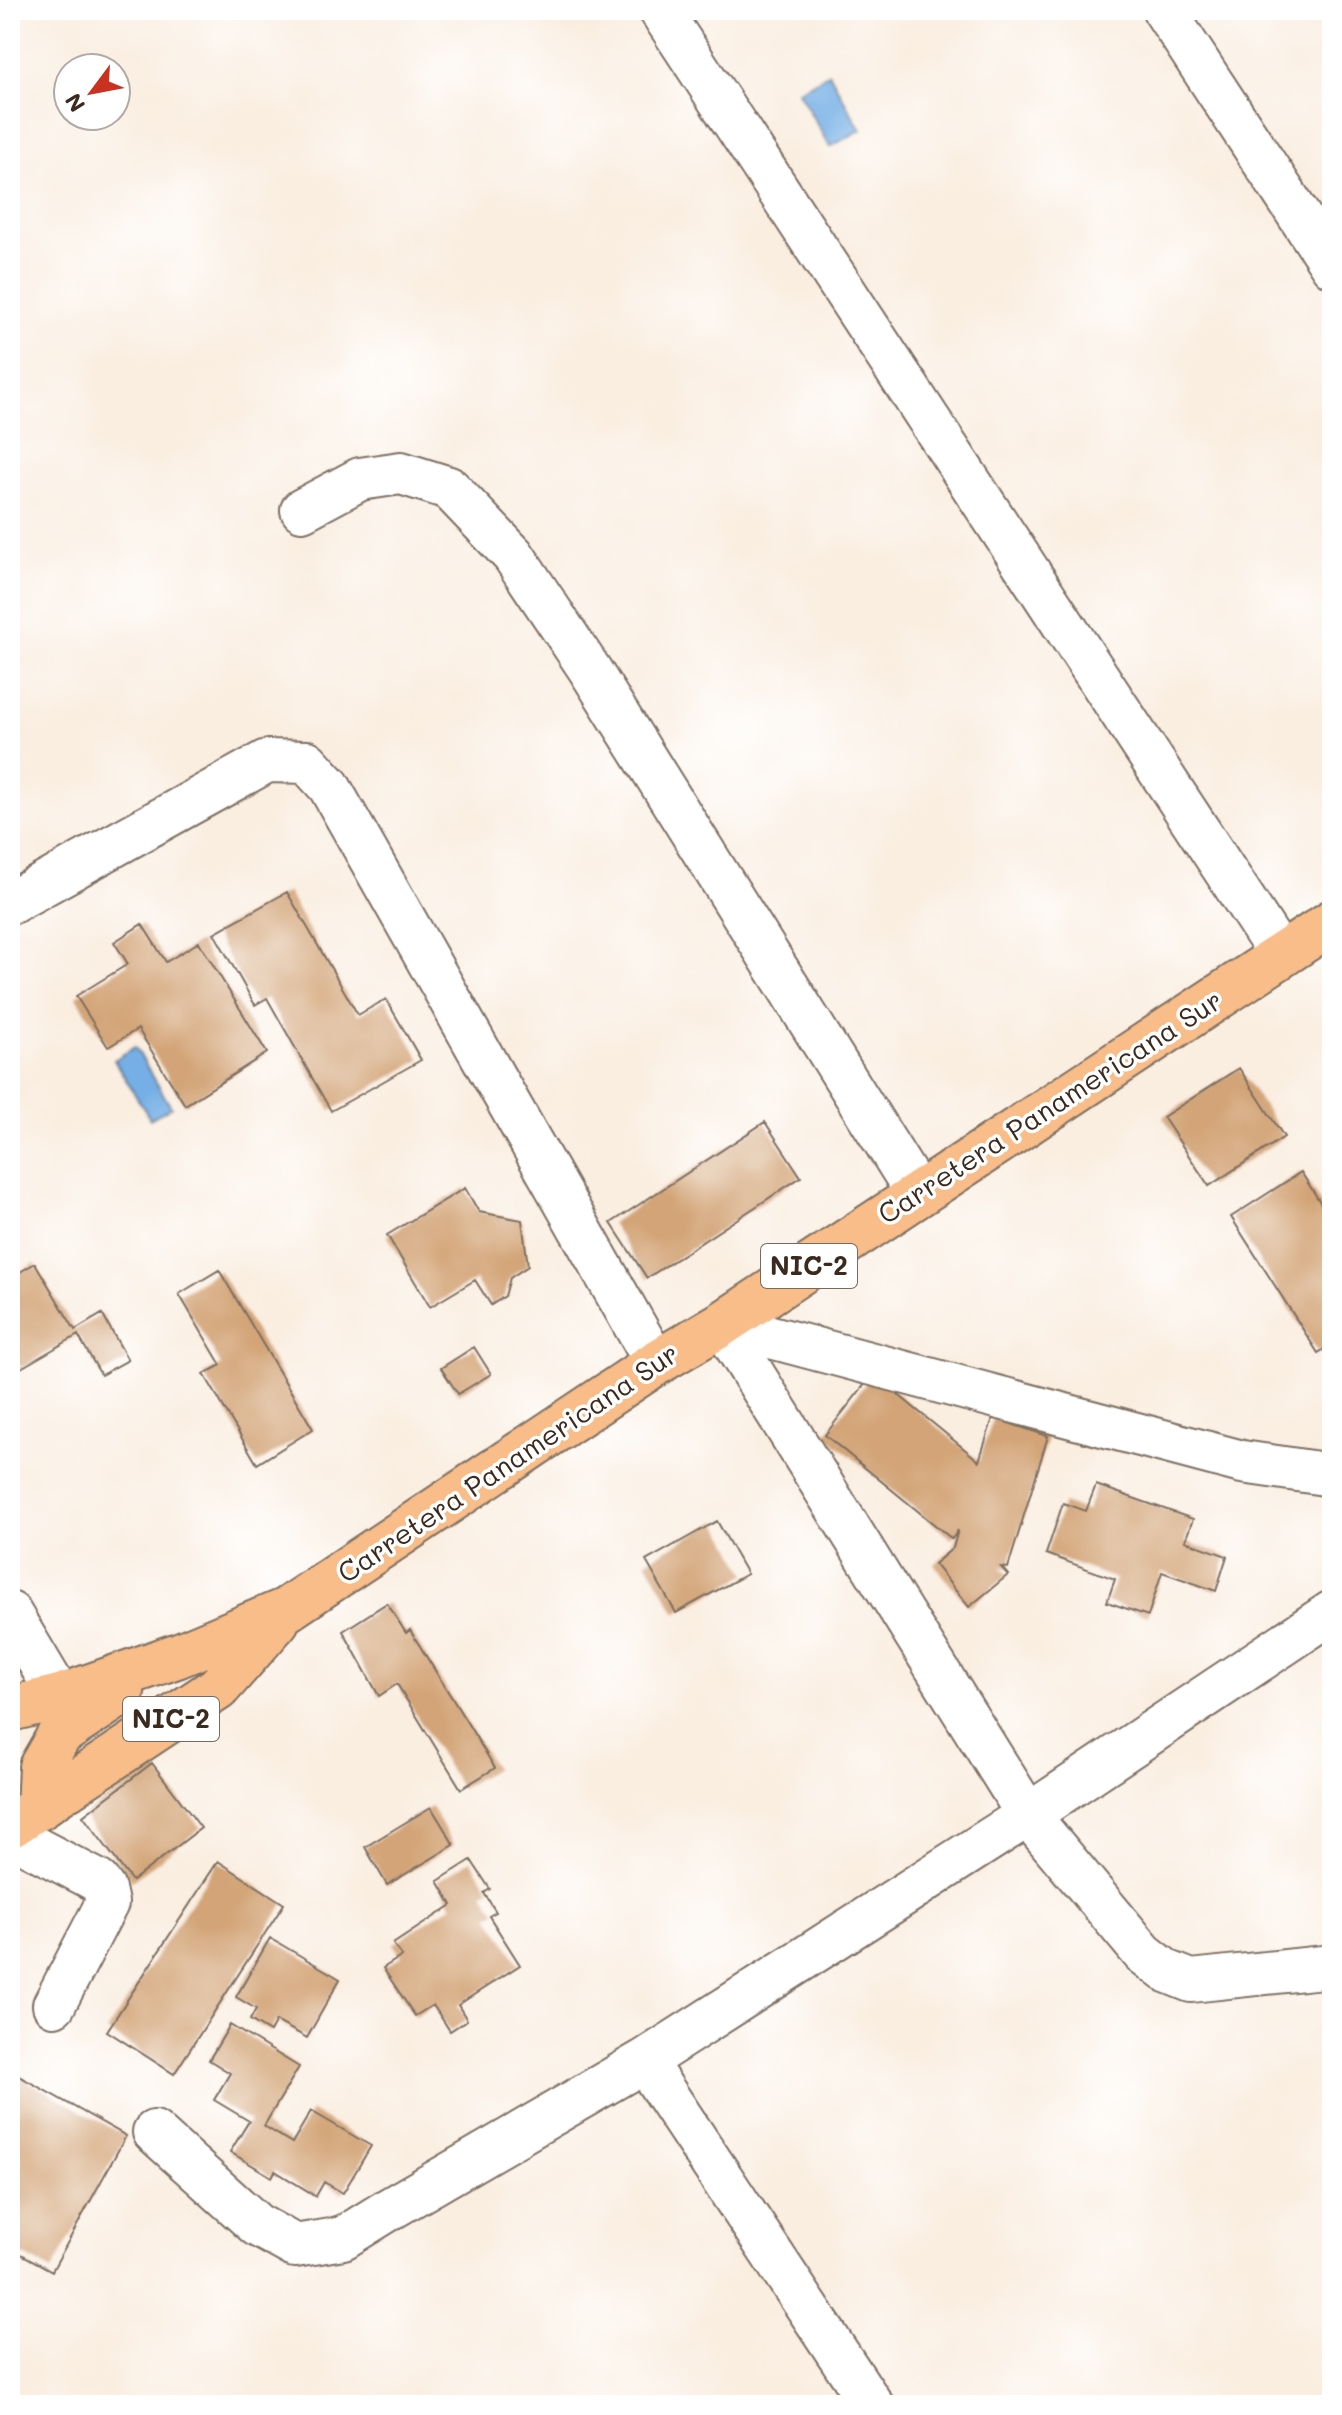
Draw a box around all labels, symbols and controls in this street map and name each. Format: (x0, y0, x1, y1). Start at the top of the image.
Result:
north arrow (52, 52, 132, 132)
text: N (58, 88, 91, 118)
street label: Carretera Panamericana Sur (870, 981, 1229, 1231)
road number: NIC-2 (761, 1244, 857, 1288)
street label: Carretera Panamericana Sur (330, 1334, 685, 1590)
road number: NIC-2 (123, 1697, 219, 1741)

